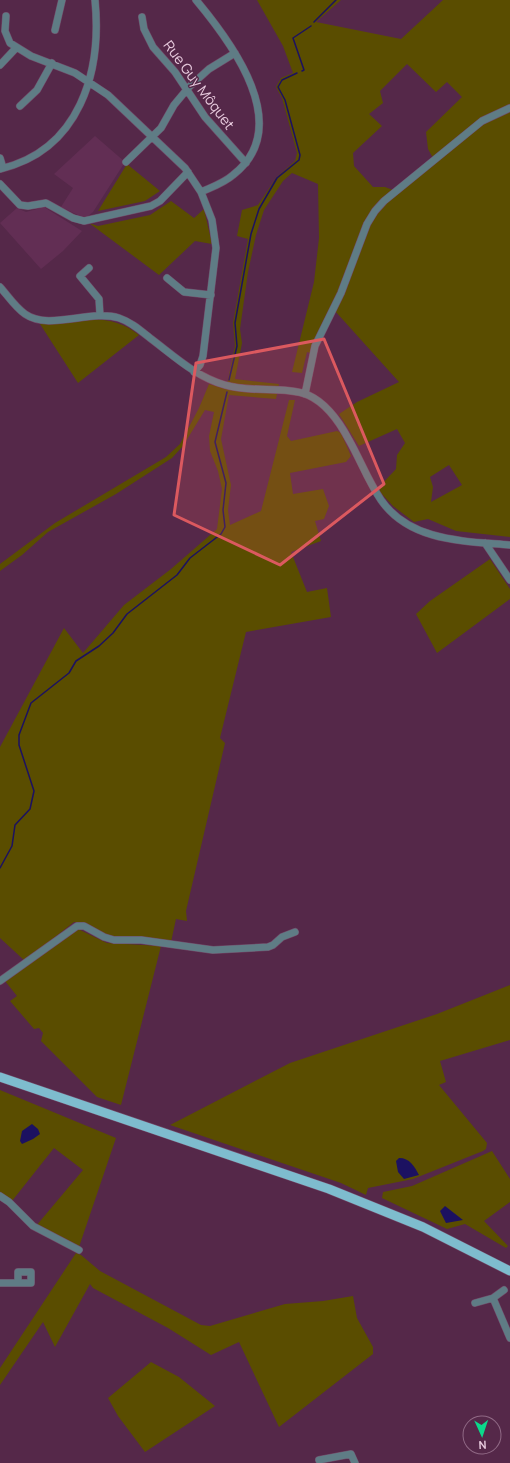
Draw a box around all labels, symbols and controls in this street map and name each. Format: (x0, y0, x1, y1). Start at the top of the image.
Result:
street label: Rue Guy Môquet (160, 36, 239, 133)
north arrow (462, 1415, 502, 1455)
text: N (478, 1438, 487, 1453)

